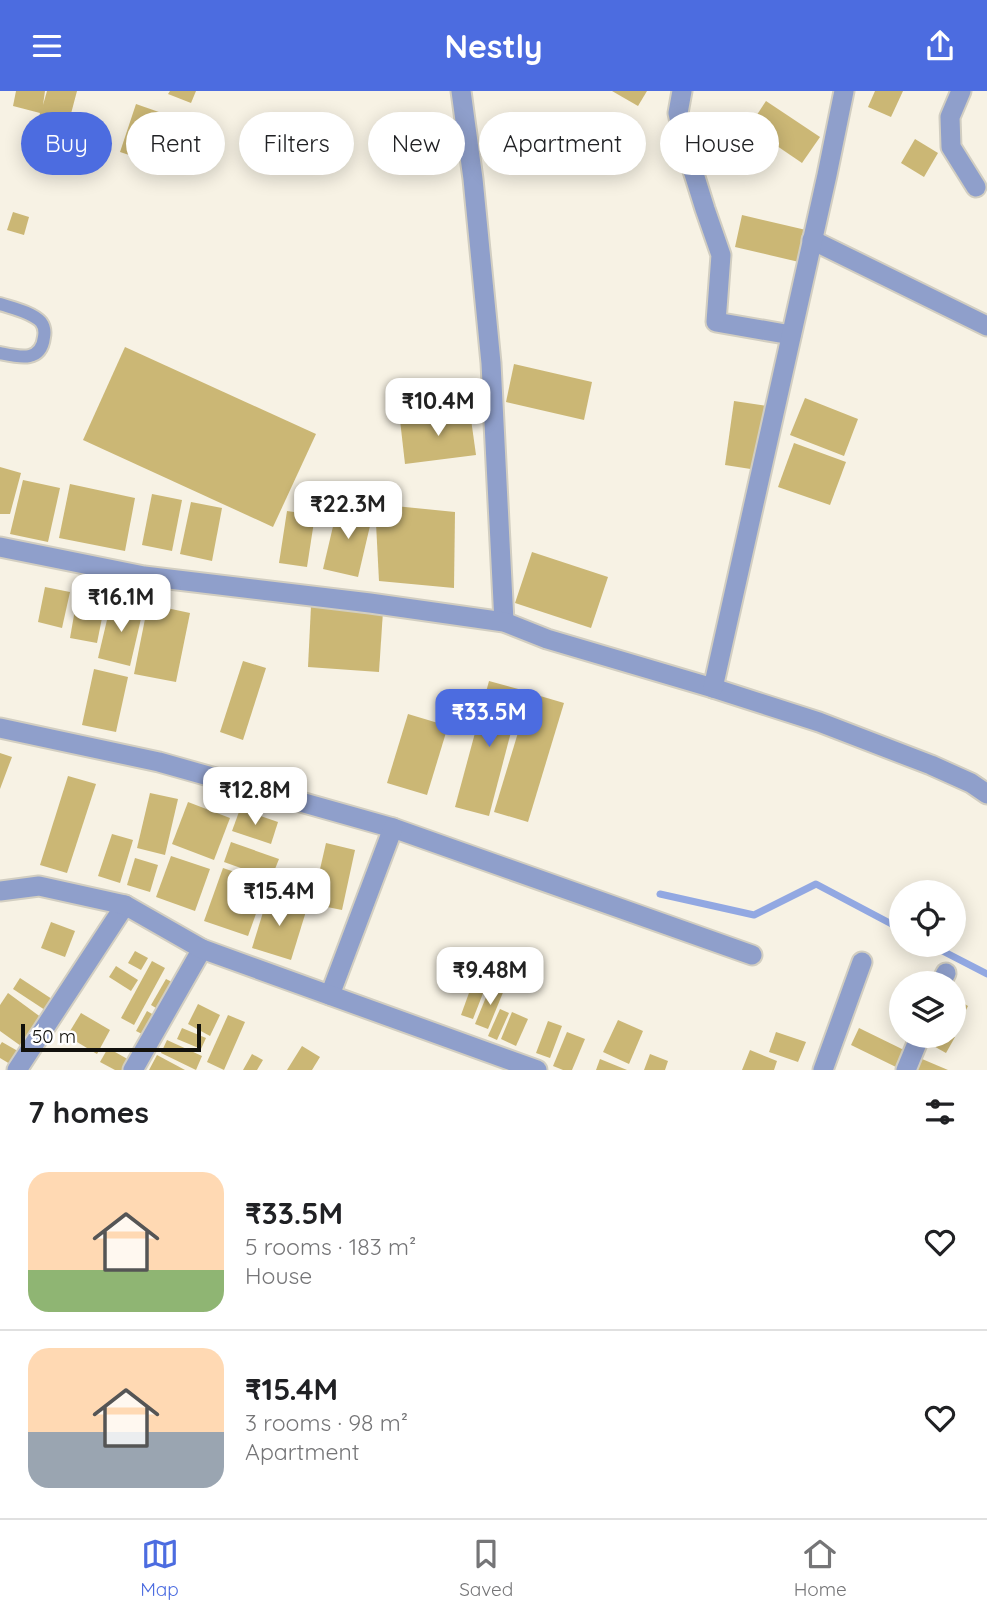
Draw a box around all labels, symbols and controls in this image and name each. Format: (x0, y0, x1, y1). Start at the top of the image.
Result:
text: Nestly (445, 26, 542, 66)
icon: menu (28, 27, 66, 65)
icon: share (921, 27, 959, 65)
chip: Buy (21, 112, 112, 175)
chip: Rent (126, 112, 225, 175)
chip: Filters (239, 112, 354, 175)
chip: New (368, 112, 465, 175)
chip: Apartment (479, 112, 646, 175)
chip: House (660, 112, 779, 175)
pin: ₹10.4M (381, 379, 495, 438)
text: ₹10.4M (401, 386, 475, 415)
pin: ₹22.3M (291, 482, 405, 541)
text: ₹22.3M (310, 489, 386, 518)
pin: ₹16.1M (64, 575, 178, 634)
text: ₹16.1M (88, 582, 154, 611)
pin: ₹33.5M (432, 689, 546, 749)
text: ₹33.5M (451, 697, 527, 726)
pin: ₹12.8M (198, 767, 312, 827)
text: ₹12.8M (219, 775, 291, 804)
pin: ₹15.4M (222, 869, 336, 928)
text: ₹15.4M (243, 876, 315, 905)
map controls (889, 880, 966, 1048)
button: locate (889, 880, 966, 957)
pin: ₹9.48M (433, 947, 547, 1007)
text: ₹9.48M (453, 955, 527, 984)
button: layers (889, 971, 966, 1048)
scale bar (21, 1021, 201, 1053)
text: 50 m (32, 1024, 76, 1048)
text: 7 homes (28, 1093, 149, 1131)
icon: filters (921, 1093, 959, 1131)
text: ₹33.5M (245, 1194, 343, 1232)
icon: home (84, 1200, 168, 1284)
icon: heart (921, 1223, 959, 1261)
text: 5 rooms · 183 m² (245, 1232, 416, 1261)
text: House (245, 1261, 312, 1290)
text: ₹15.4M (245, 1370, 338, 1408)
icon: home (84, 1376, 168, 1460)
icon: heart (921, 1399, 959, 1437)
text: 3 rooms · 98 m² (245, 1408, 408, 1437)
text: Apartment (245, 1437, 359, 1466)
tab: Map (140, 1535, 179, 1601)
tab: Saved (459, 1535, 513, 1601)
tab: Home (794, 1535, 847, 1601)

